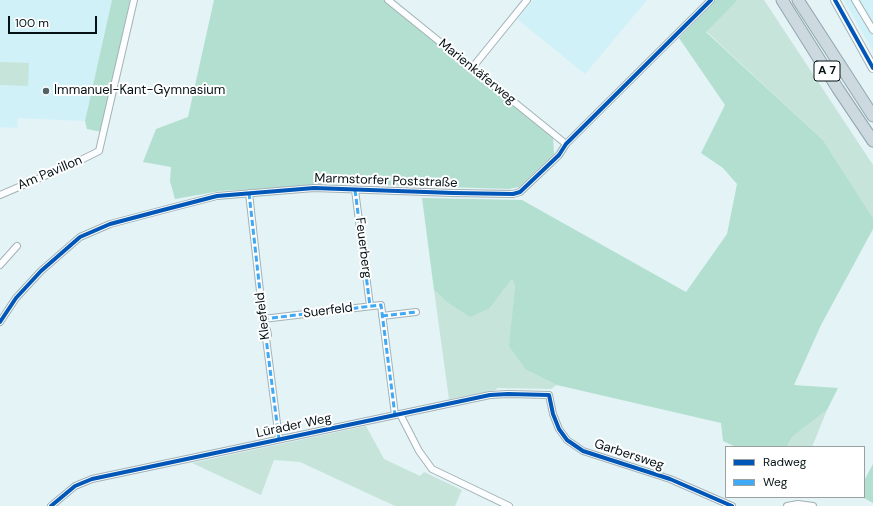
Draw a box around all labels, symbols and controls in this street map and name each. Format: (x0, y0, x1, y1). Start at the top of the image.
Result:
scale bar (10, 8, 99, 34)
text: 100 m (15, 15, 49, 31)
street label: Marienkäferweg (435, 36, 519, 108)
road number: A 7 (814, 61, 840, 81)
place label: Immanuel-Kant-Gymnasium (54, 83, 225, 99)
marker: Immanuel-Kant-Gymnasium (41, 86, 51, 96)
street label: Am Pavillon (15, 152, 85, 194)
street label: Marmstorfer Poststraße (314, 171, 458, 191)
street label: Feuerberg (352, 217, 374, 279)
street label: Kleefeld (252, 291, 274, 341)
street label: Suerfeld (302, 300, 354, 322)
street label: Lürader Weg (255, 410, 333, 442)
street label: Garbersweg (592, 436, 666, 474)
legend (725, 446, 865, 498)
text: Radweg (763, 454, 806, 470)
text: Weg (763, 474, 787, 490)

